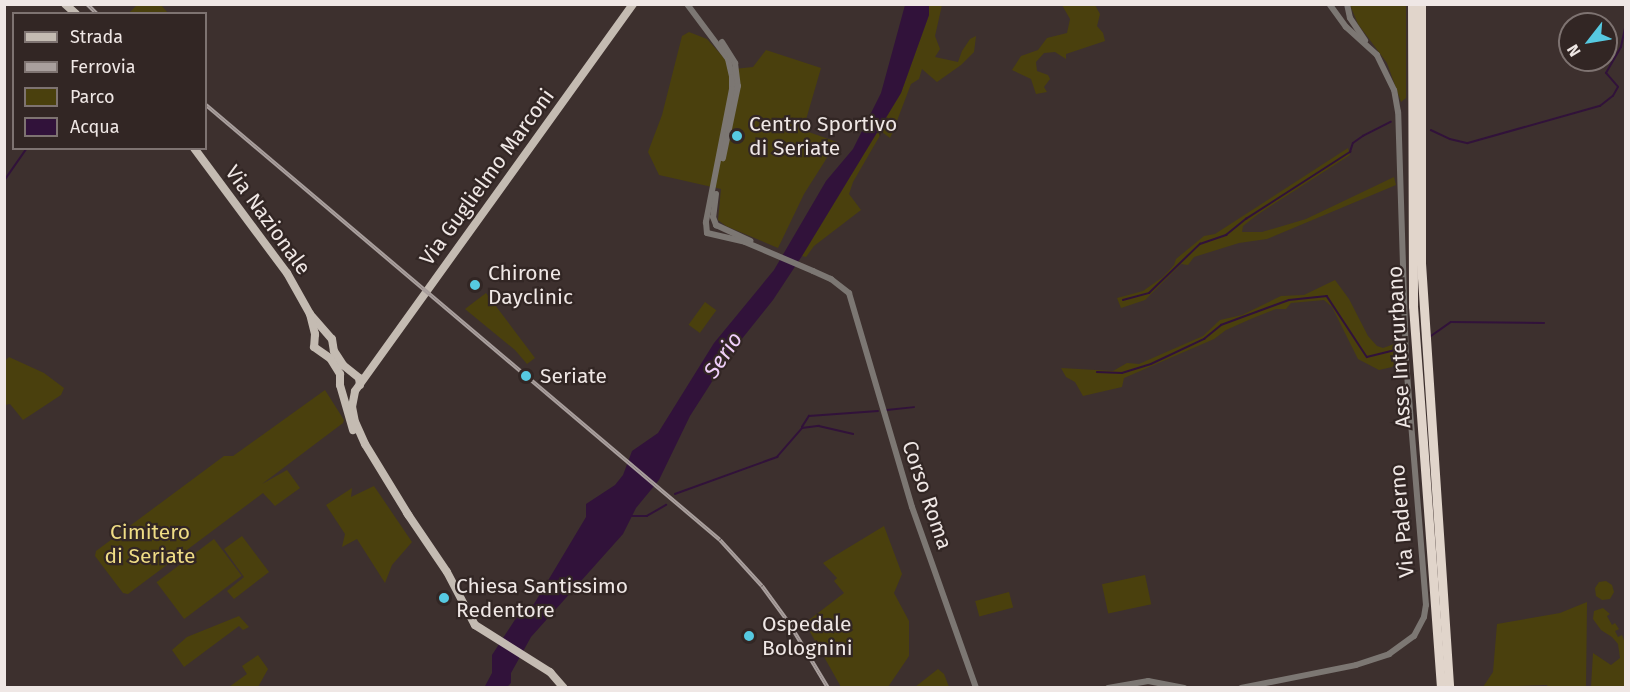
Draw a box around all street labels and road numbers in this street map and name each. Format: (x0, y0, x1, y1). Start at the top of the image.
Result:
street label: Via Guglielmo Marconi (415, 84, 559, 270)
street label: Via Nazionale (220, 161, 316, 279)
street label: Asse Interurbano (1382, 265, 1416, 429)
street label: Corso Roma (897, 437, 957, 553)
street label: Via Paderno (1384, 463, 1420, 579)

